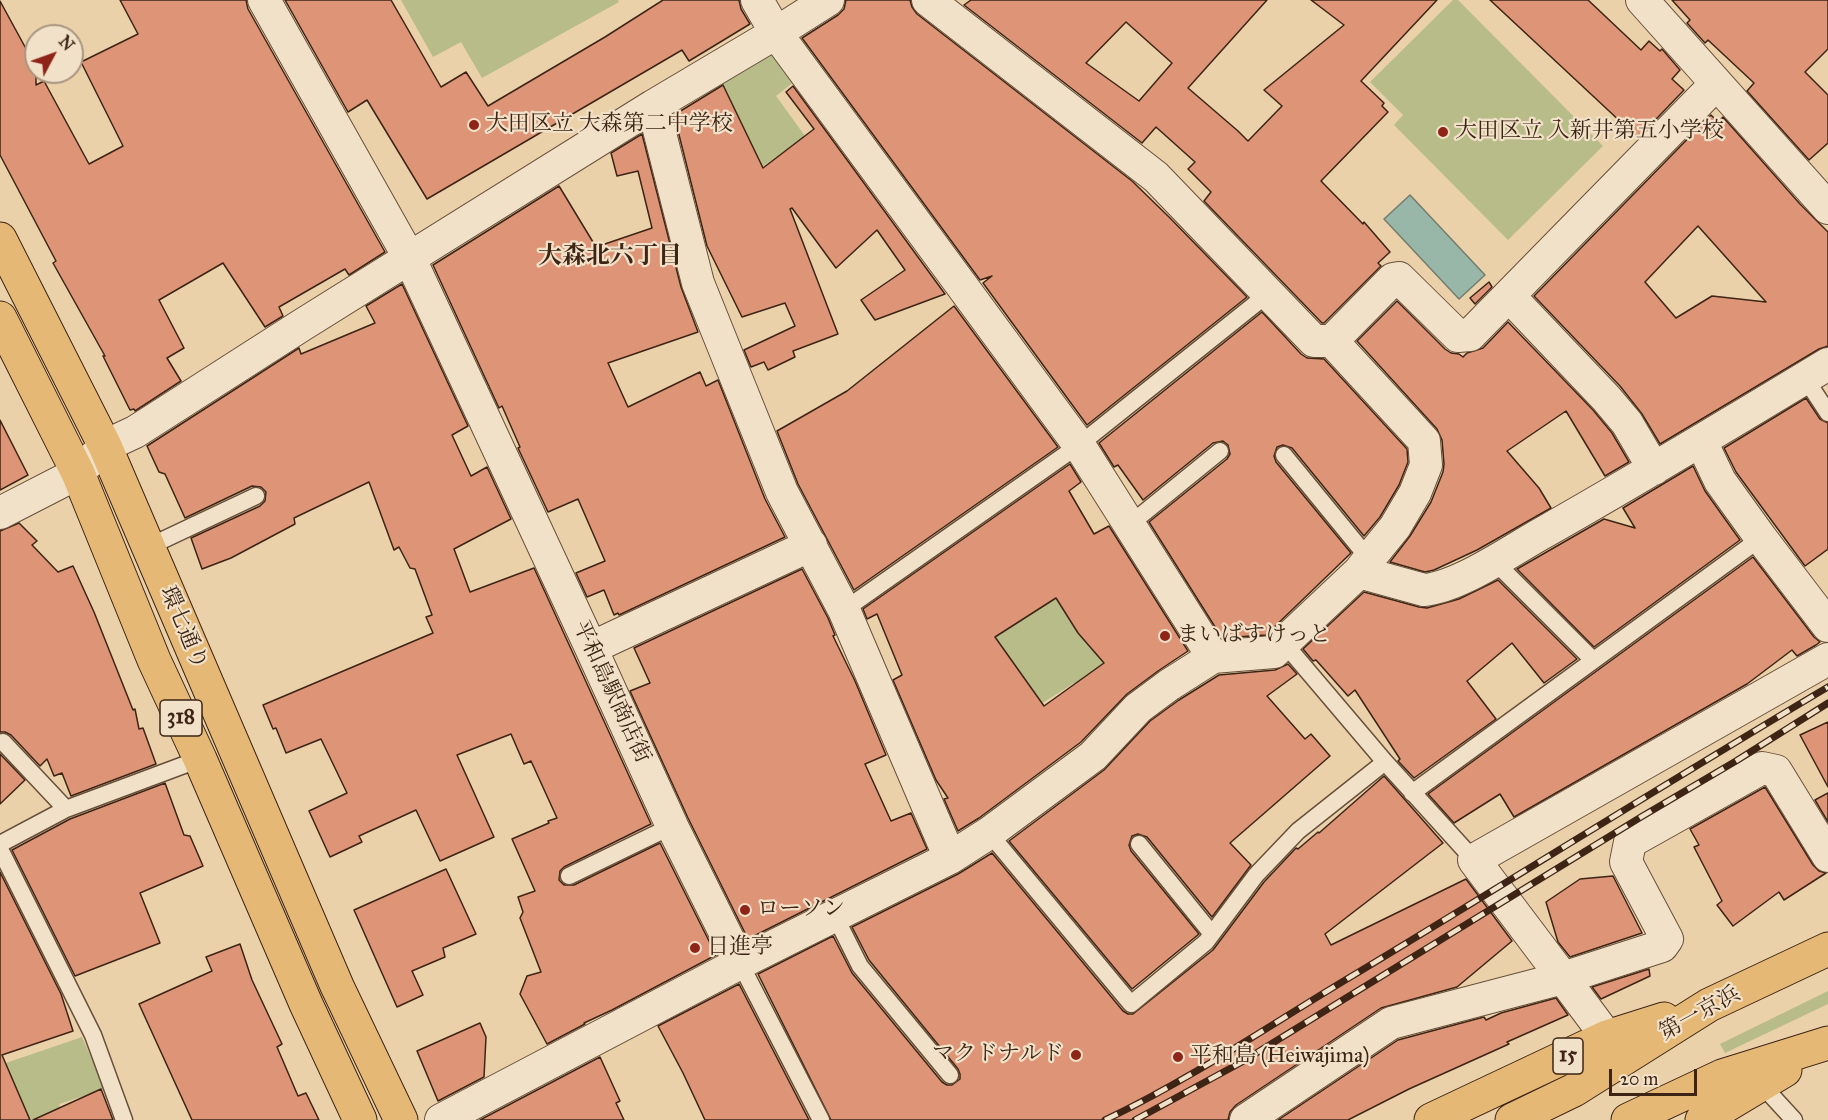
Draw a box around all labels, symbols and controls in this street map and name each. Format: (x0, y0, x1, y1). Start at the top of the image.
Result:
north arrow (24, 24, 84, 84)
text: N (55, 32, 78, 55)
place label: 大田区立 大森第二中学校 (486, 112, 733, 138)
marker: 大田区立 大森第二中学校 (467, 118, 481, 132)
place label: 大田区立 入新井第五小学校 (1455, 119, 1724, 145)
marker: 大田区立 入新井第五小学校 (1436, 125, 1450, 139)
district label: 大森北六丁目 (538, 243, 682, 271)
street label: 環七通り (154, 582, 212, 674)
street label: 平和島駅商店街 (566, 617, 656, 767)
place label: まいばすけっと (1177, 623, 1331, 649)
marker: まいばすけっと (1158, 629, 1172, 643)
road number: 318 (160, 700, 202, 736)
place label: ローソン (757, 897, 845, 923)
marker: ローソン (738, 903, 752, 917)
place label: 日進亭 (707, 935, 773, 961)
marker: 日進亭 (688, 941, 702, 955)
street label: 第一京浜 (1655, 981, 1745, 1047)
road number: 15 (1553, 1038, 1583, 1074)
place label: マクドナルド (932, 1042, 1064, 1068)
place label: 平和島 (Heiwajima) (1190, 1044, 1370, 1070)
marker: マクドナルド (1069, 1048, 1083, 1062)
marker: 平和島 (Heiwajima) (1171, 1050, 1185, 1064)
scale bar (1612, 1057, 1700, 1095)
text: 20 m (1620, 1068, 1658, 1090)

